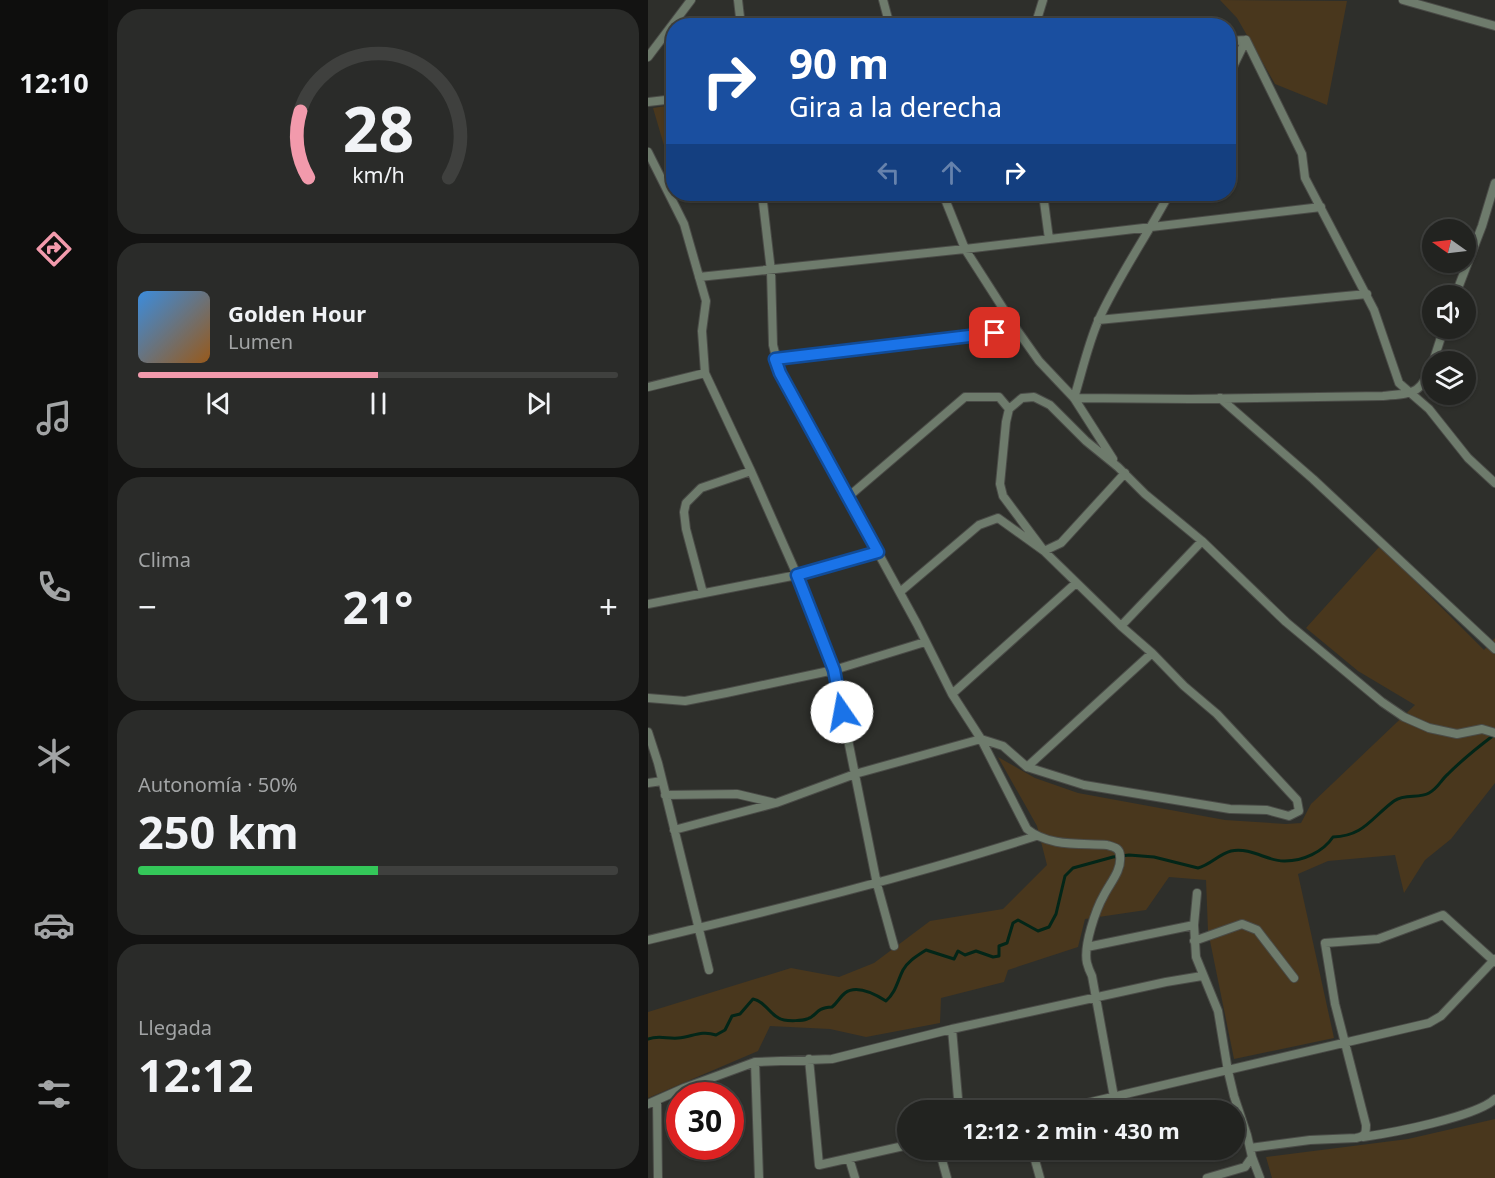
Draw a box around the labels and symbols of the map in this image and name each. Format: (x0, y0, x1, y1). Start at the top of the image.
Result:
north arrow (1422, 219, 1476, 273)
pin (969, 307, 1020, 358)
position arrow (810, 680, 874, 744)
speed limit sign: 30 (666, 1082, 744, 1160)

